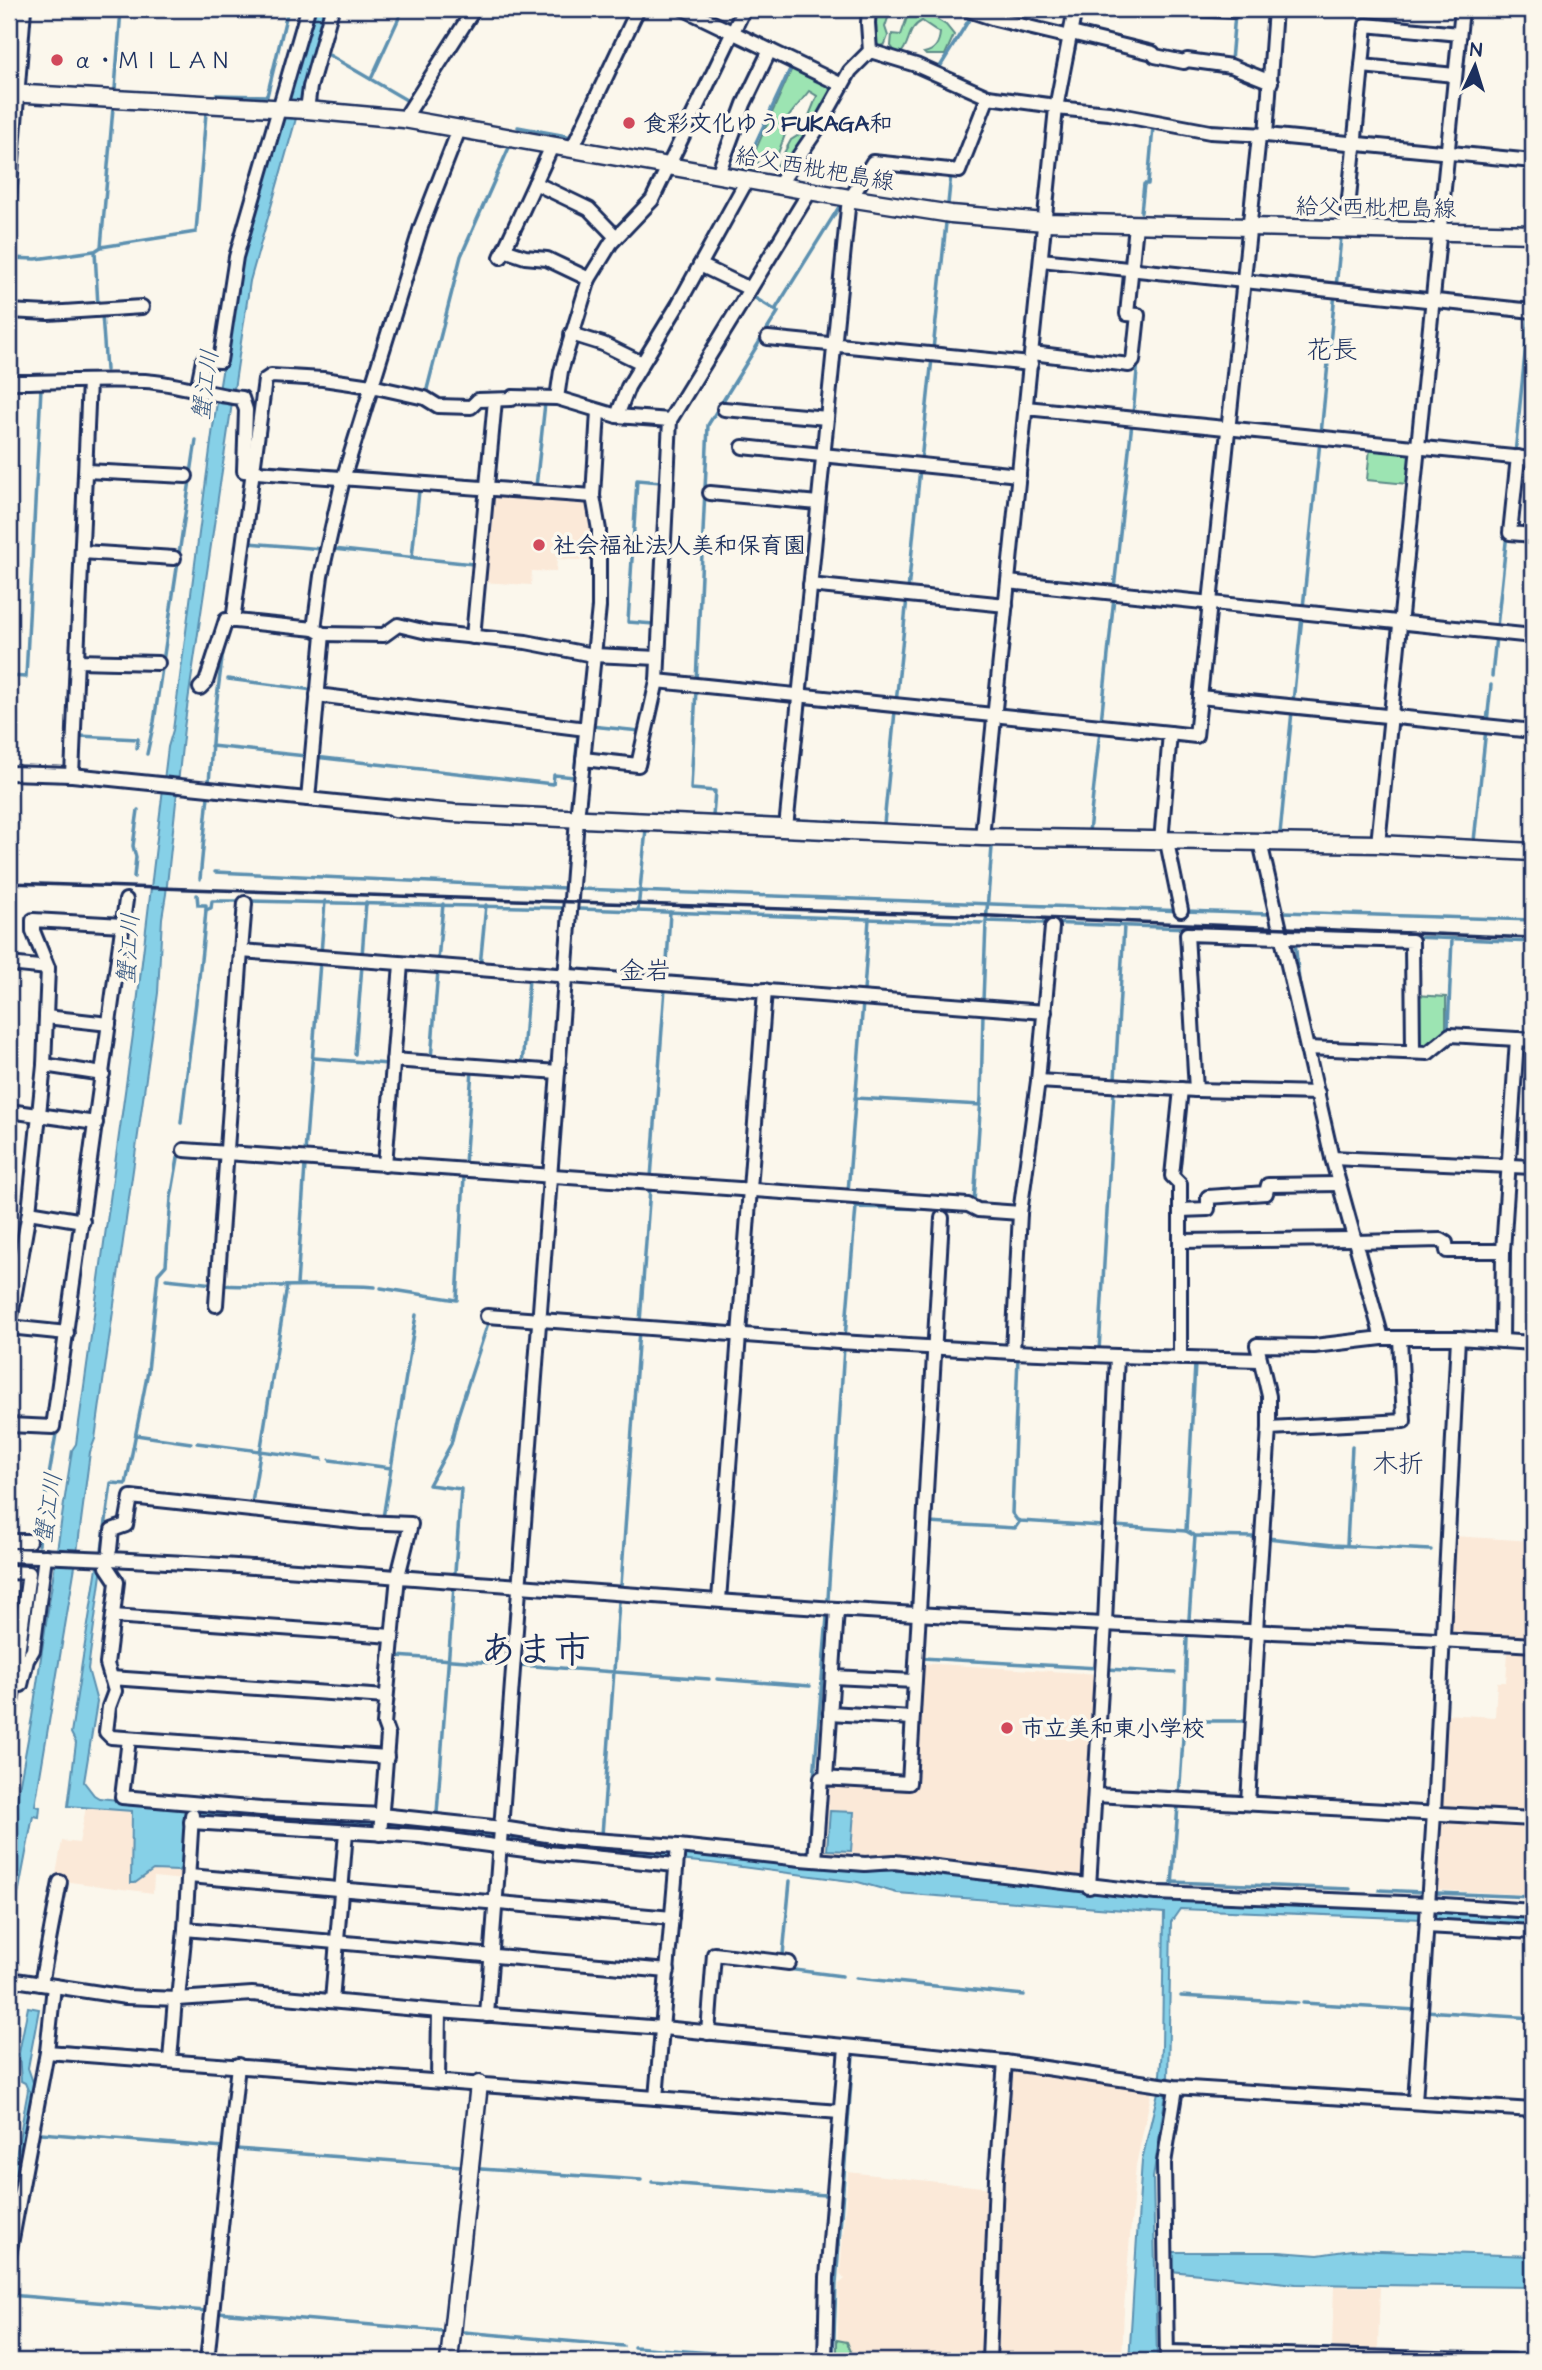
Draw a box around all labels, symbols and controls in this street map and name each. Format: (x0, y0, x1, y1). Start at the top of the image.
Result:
north arrow (1440, 32, 1510, 102)
text: N (1469, 37, 1483, 64)
place label: α・ＭＩＬＡＮ (71, 45, 232, 77)
marker: α・ＭＩＬＡＮ (49, 52, 65, 68)
place label: 食彩文化ゆうFUKAGA和 (643, 108, 892, 140)
marker: 食彩文化ゆうFUKAGA和 (621, 115, 637, 131)
street label: 給父西枇杷島線 (733, 139, 897, 199)
street label: 給父西枇杷島線 (1295, 191, 1457, 225)
district label: 花長 (1306, 332, 1358, 368)
water label: 蟹江川 (184, 347, 228, 423)
place label: 社会福祉法人美和保育園 (553, 530, 806, 562)
marker: 社会福祉法人美和保育園 (531, 537, 547, 553)
water label: 蟹江川 (110, 912, 148, 986)
district label: 金岩 (619, 953, 671, 989)
district label: 木折 (1372, 1446, 1424, 1482)
water label: 蟹江川 (27, 1470, 71, 1546)
district label: あま市 (480, 1626, 591, 1677)
place label: 市立美和東小学校 (1021, 1713, 1205, 1745)
marker: 市立美和東小学校 (999, 1720, 1015, 1736)

